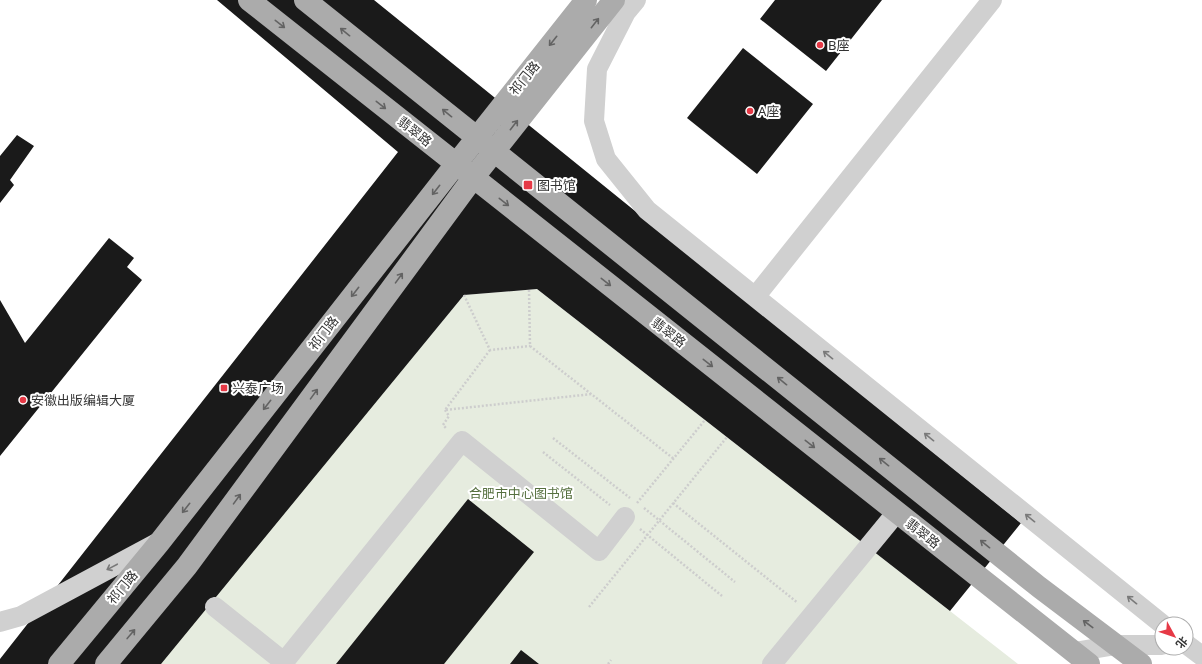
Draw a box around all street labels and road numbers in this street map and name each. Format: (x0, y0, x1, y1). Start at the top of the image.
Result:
street label: 祁门路 (505, 57, 543, 99)
street label: 翡翠路 (394, 112, 436, 150)
street label: 祁门路 (304, 312, 342, 354)
street label: 翡翠路 (648, 313, 690, 351)
street label: 翡翠路 (902, 514, 944, 552)
street label: 祁门路 (103, 566, 141, 608)

